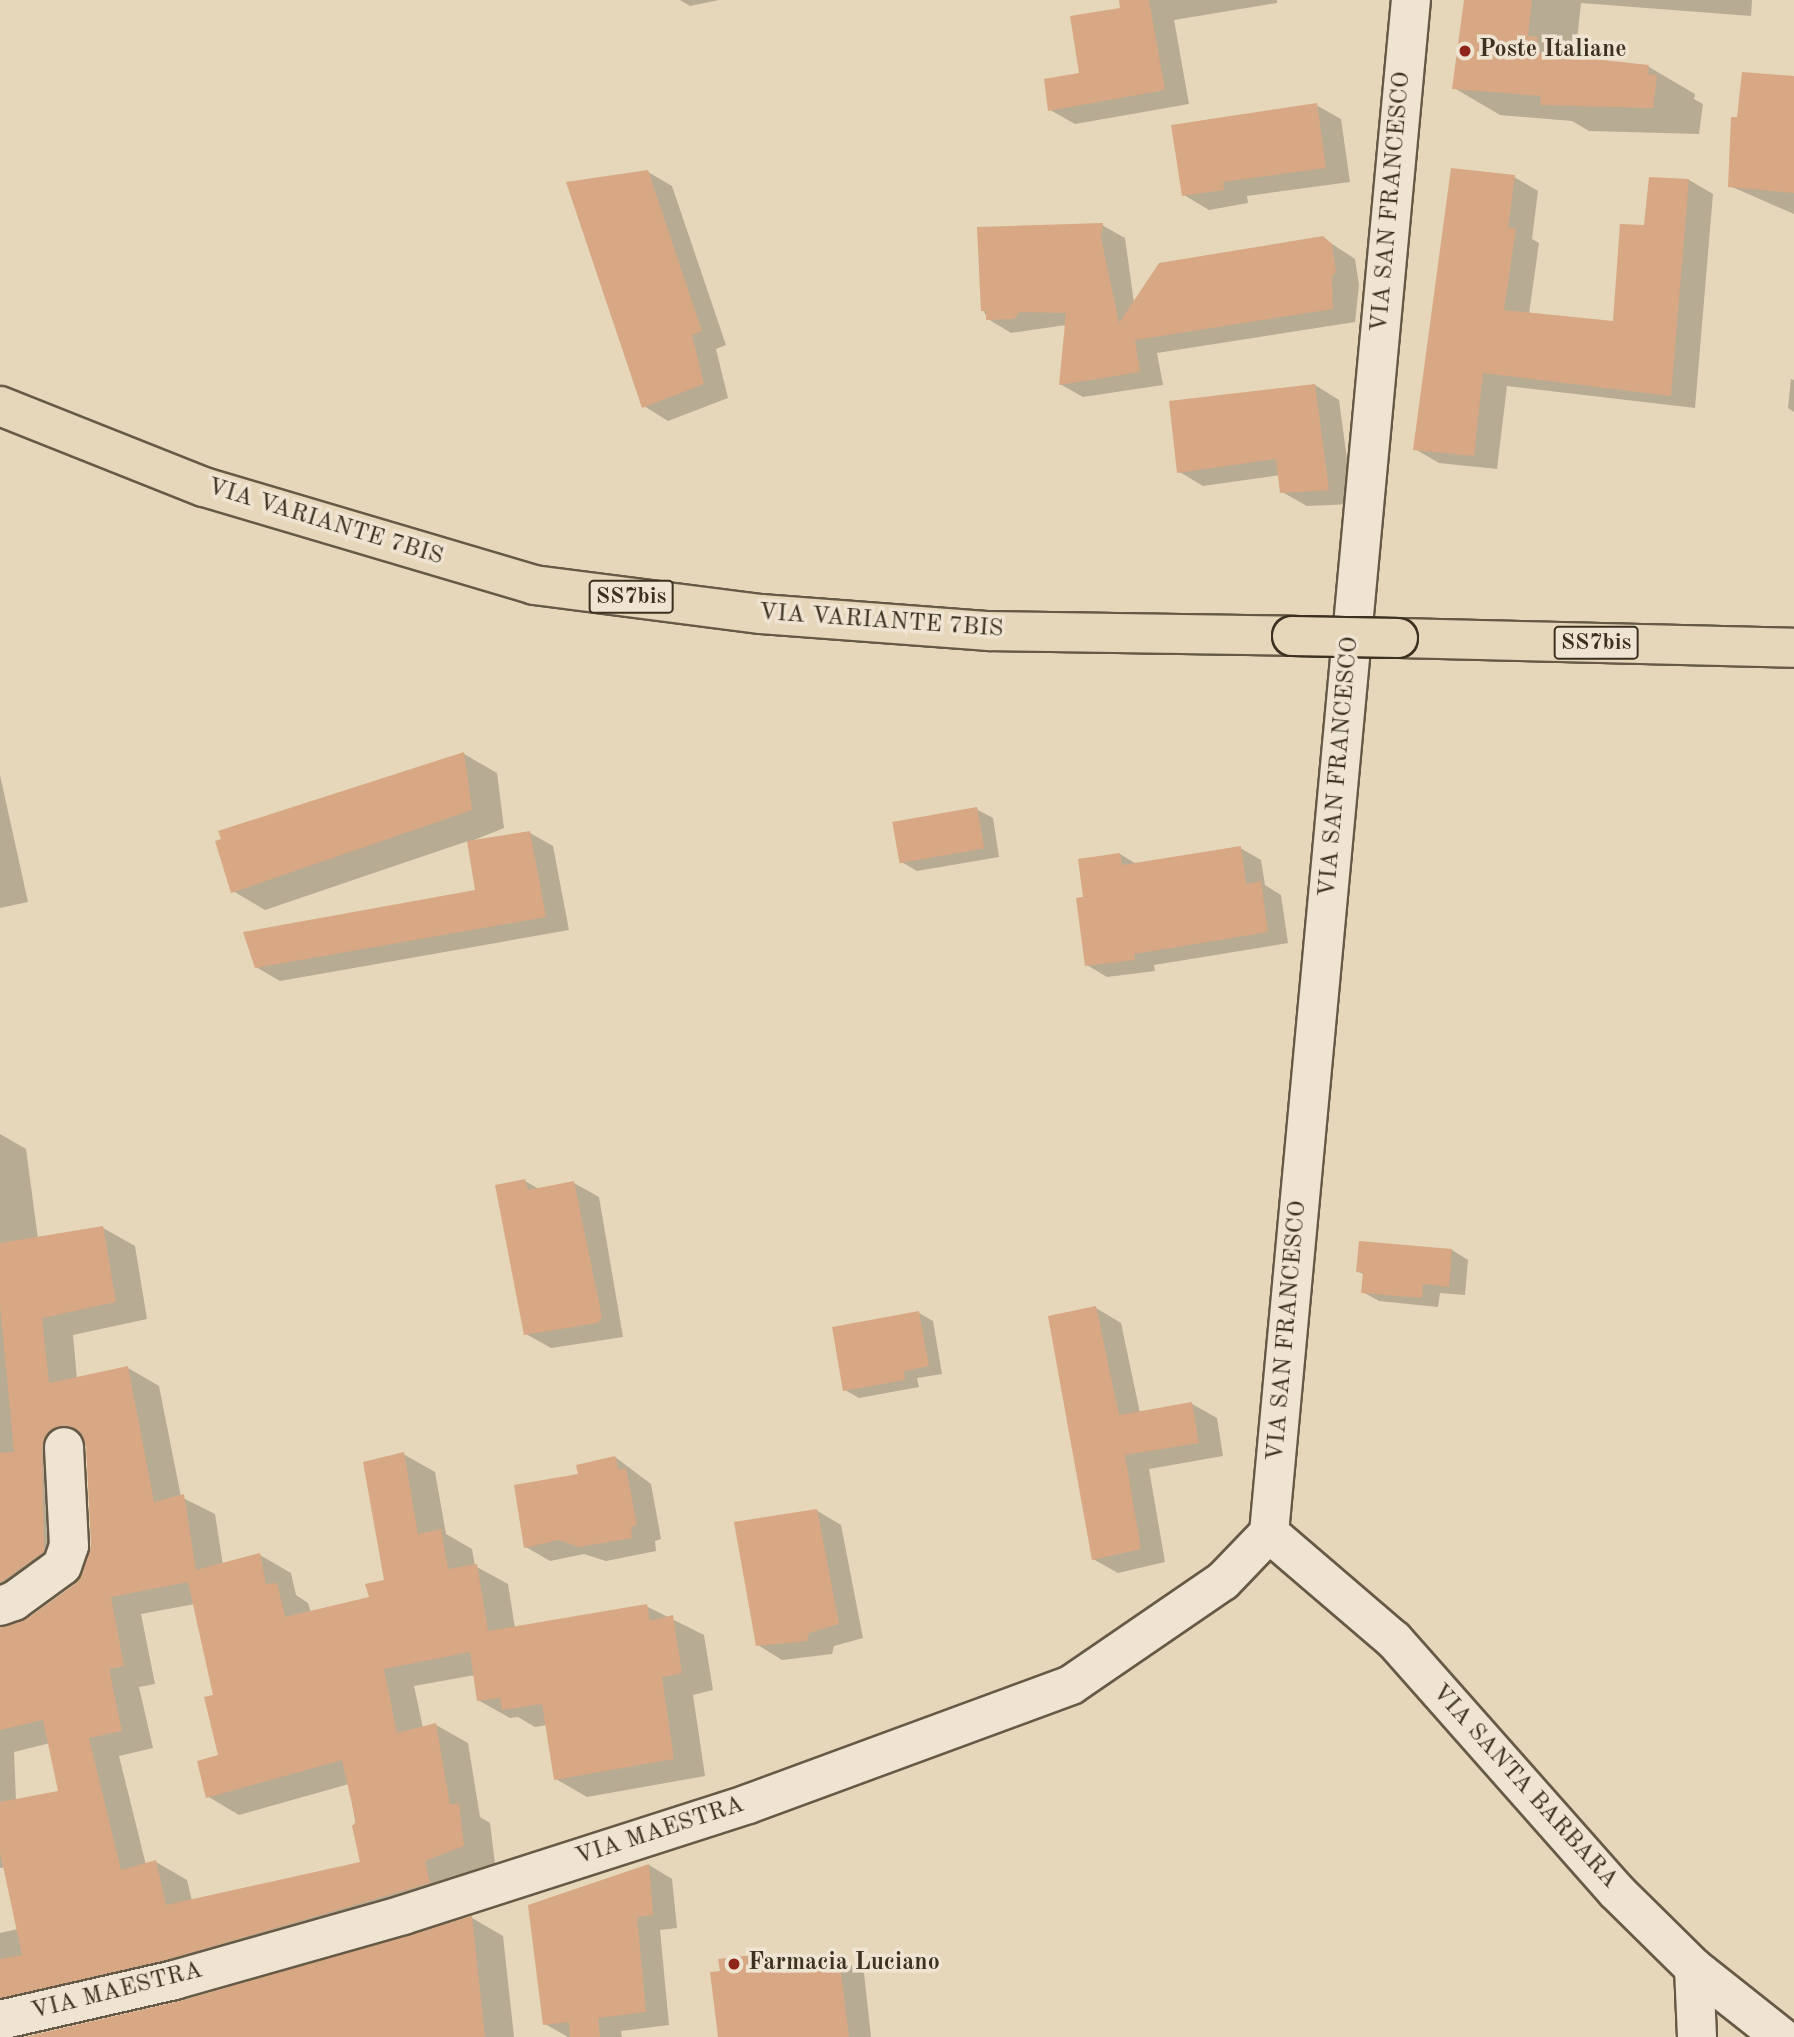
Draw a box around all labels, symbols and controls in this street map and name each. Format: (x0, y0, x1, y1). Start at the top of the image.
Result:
place label: Poste Italiane (1479, 37, 1627, 65)
marker: Poste Italiane (1457, 43, 1473, 59)
street label: VIA SAN FRANCESCO (1366, 70, 1418, 334)
street label: VIA VARIANTE 7BIS (204, 473, 446, 573)
road number: SS7bis (587, 578, 675, 617)
street label: VIA VARIANTE 7BIS (758, 599, 1004, 645)
road number: SS7bis (1552, 624, 1640, 663)
street label: VIA SAN FRANCESCO (1314, 635, 1366, 899)
street label: VIA SAN FRANCESCO (1262, 1199, 1314, 1463)
street label: VIA SANTA BARBARA (1425, 1679, 1623, 1895)
street label: VIA MAESTRA (572, 1791, 748, 1873)
place label: Farmacia Luciano (748, 1950, 940, 1978)
marker: Farmacia Luciano (726, 1956, 742, 1972)
street label: VIA MAESTRA (28, 1957, 206, 2027)

